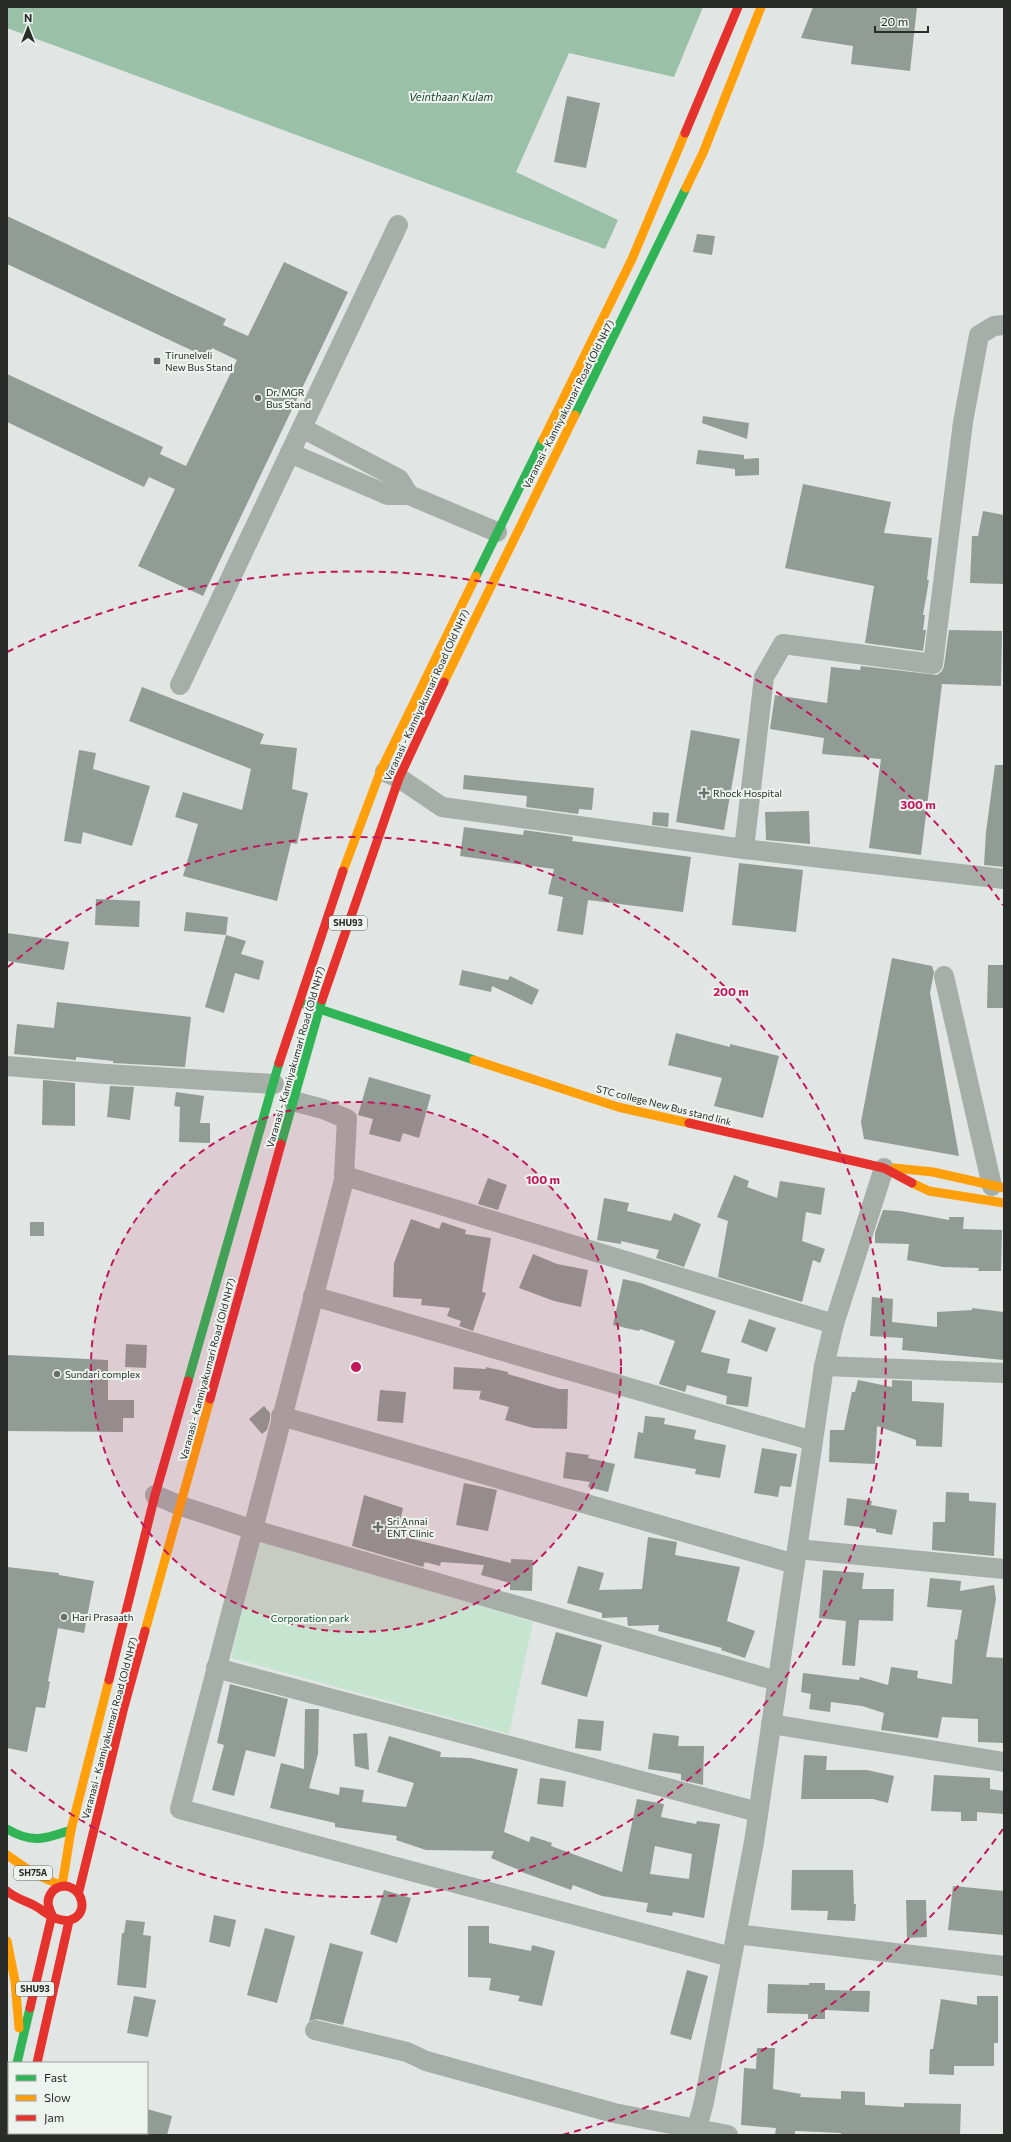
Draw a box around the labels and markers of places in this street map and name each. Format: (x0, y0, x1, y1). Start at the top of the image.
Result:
place label: Tirunelveli New Bus Stand (165, 349, 233, 373)
marker: Tirunelveli New Bus Stand (152, 356, 162, 366)
place label: Dr. MGR Bus Stand (266, 386, 311, 410)
marker: Dr. MGR Bus Stand (253, 393, 263, 403)
marker: Rhock Hospital (698, 787, 710, 799)
place label: Rhock Hospital (713, 787, 782, 799)
centre of rings (349, 1360, 363, 1374)
place label: Sundari complex (65, 1368, 141, 1380)
marker: Sundari complex (52, 1369, 62, 1379)
place label: Sri Annai ENT Clinic (387, 1515, 434, 1539)
marker: Sri Annai ENT Clinic (372, 1521, 384, 1533)
place label: Hari Prasaath (72, 1611, 133, 1623)
marker: Hari Prasaath (59, 1612, 69, 1622)

